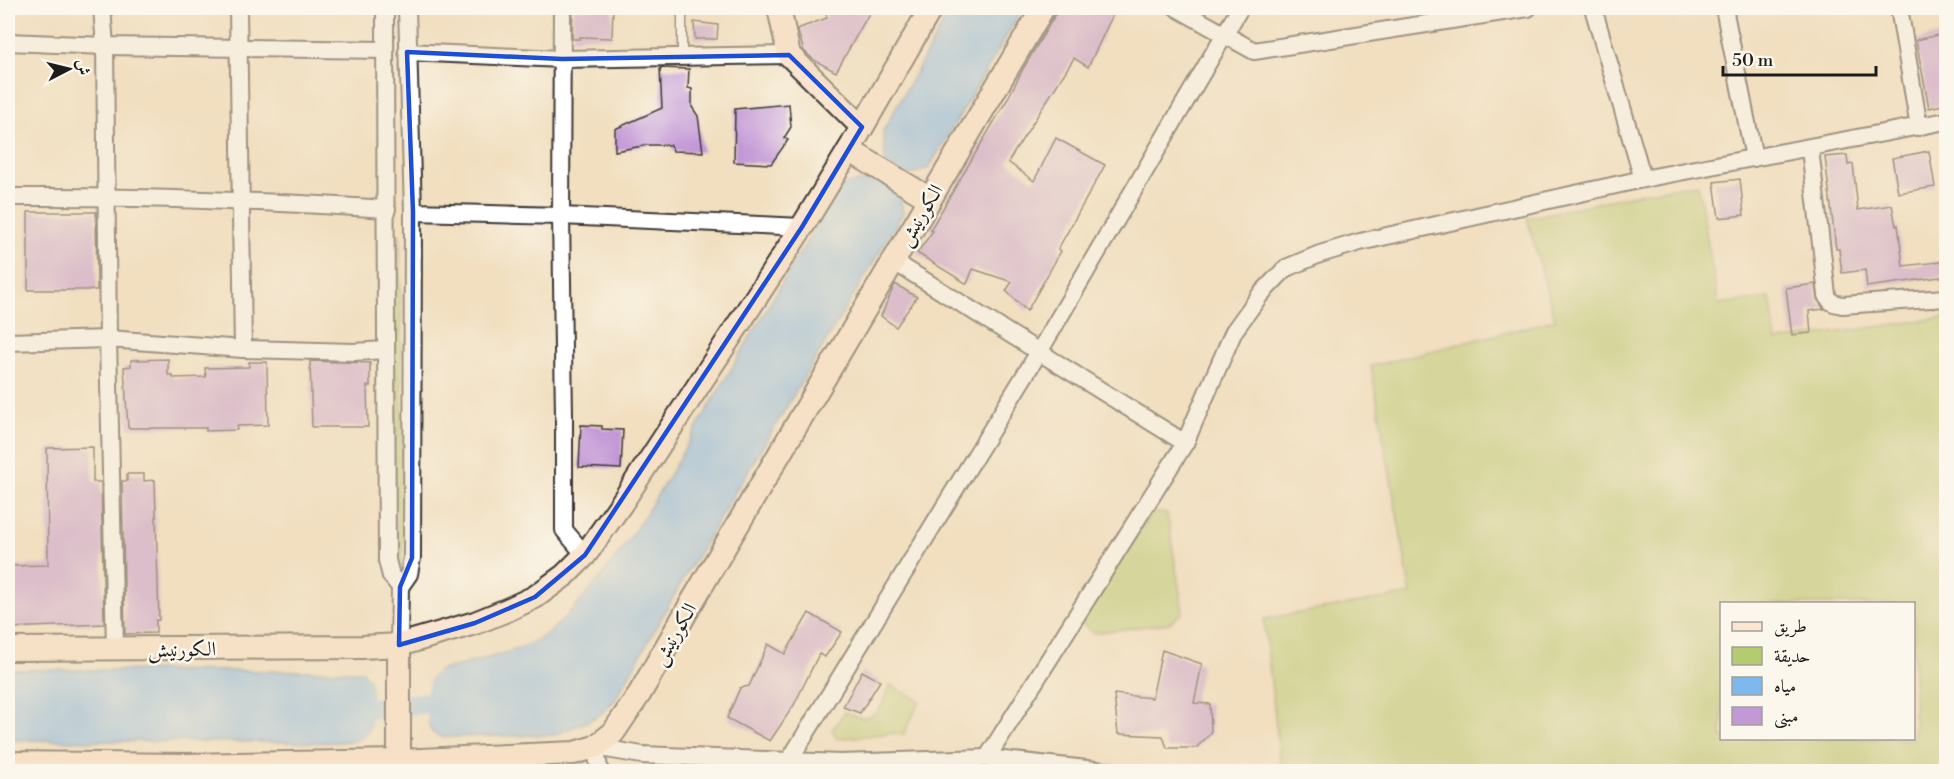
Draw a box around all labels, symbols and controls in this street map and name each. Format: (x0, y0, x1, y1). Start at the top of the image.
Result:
north arrow (39, 39, 99, 99)
scale bar (1723, 39, 1876, 77)
text: 50 m (1732, 49, 1774, 72)
text: ش (72, 58, 94, 76)
street label: الكورنيش (893, 180, 950, 251)
street label: الكورنيش (647, 599, 703, 670)
legend (1720, 602, 1915, 740)
text: طريق (1774, 615, 1807, 638)
street label: الكورنيش (148, 637, 216, 664)
text: حديقة (1774, 645, 1810, 668)
text: مياه (1774, 675, 1796, 698)
text: مبنى (1774, 705, 1799, 729)

